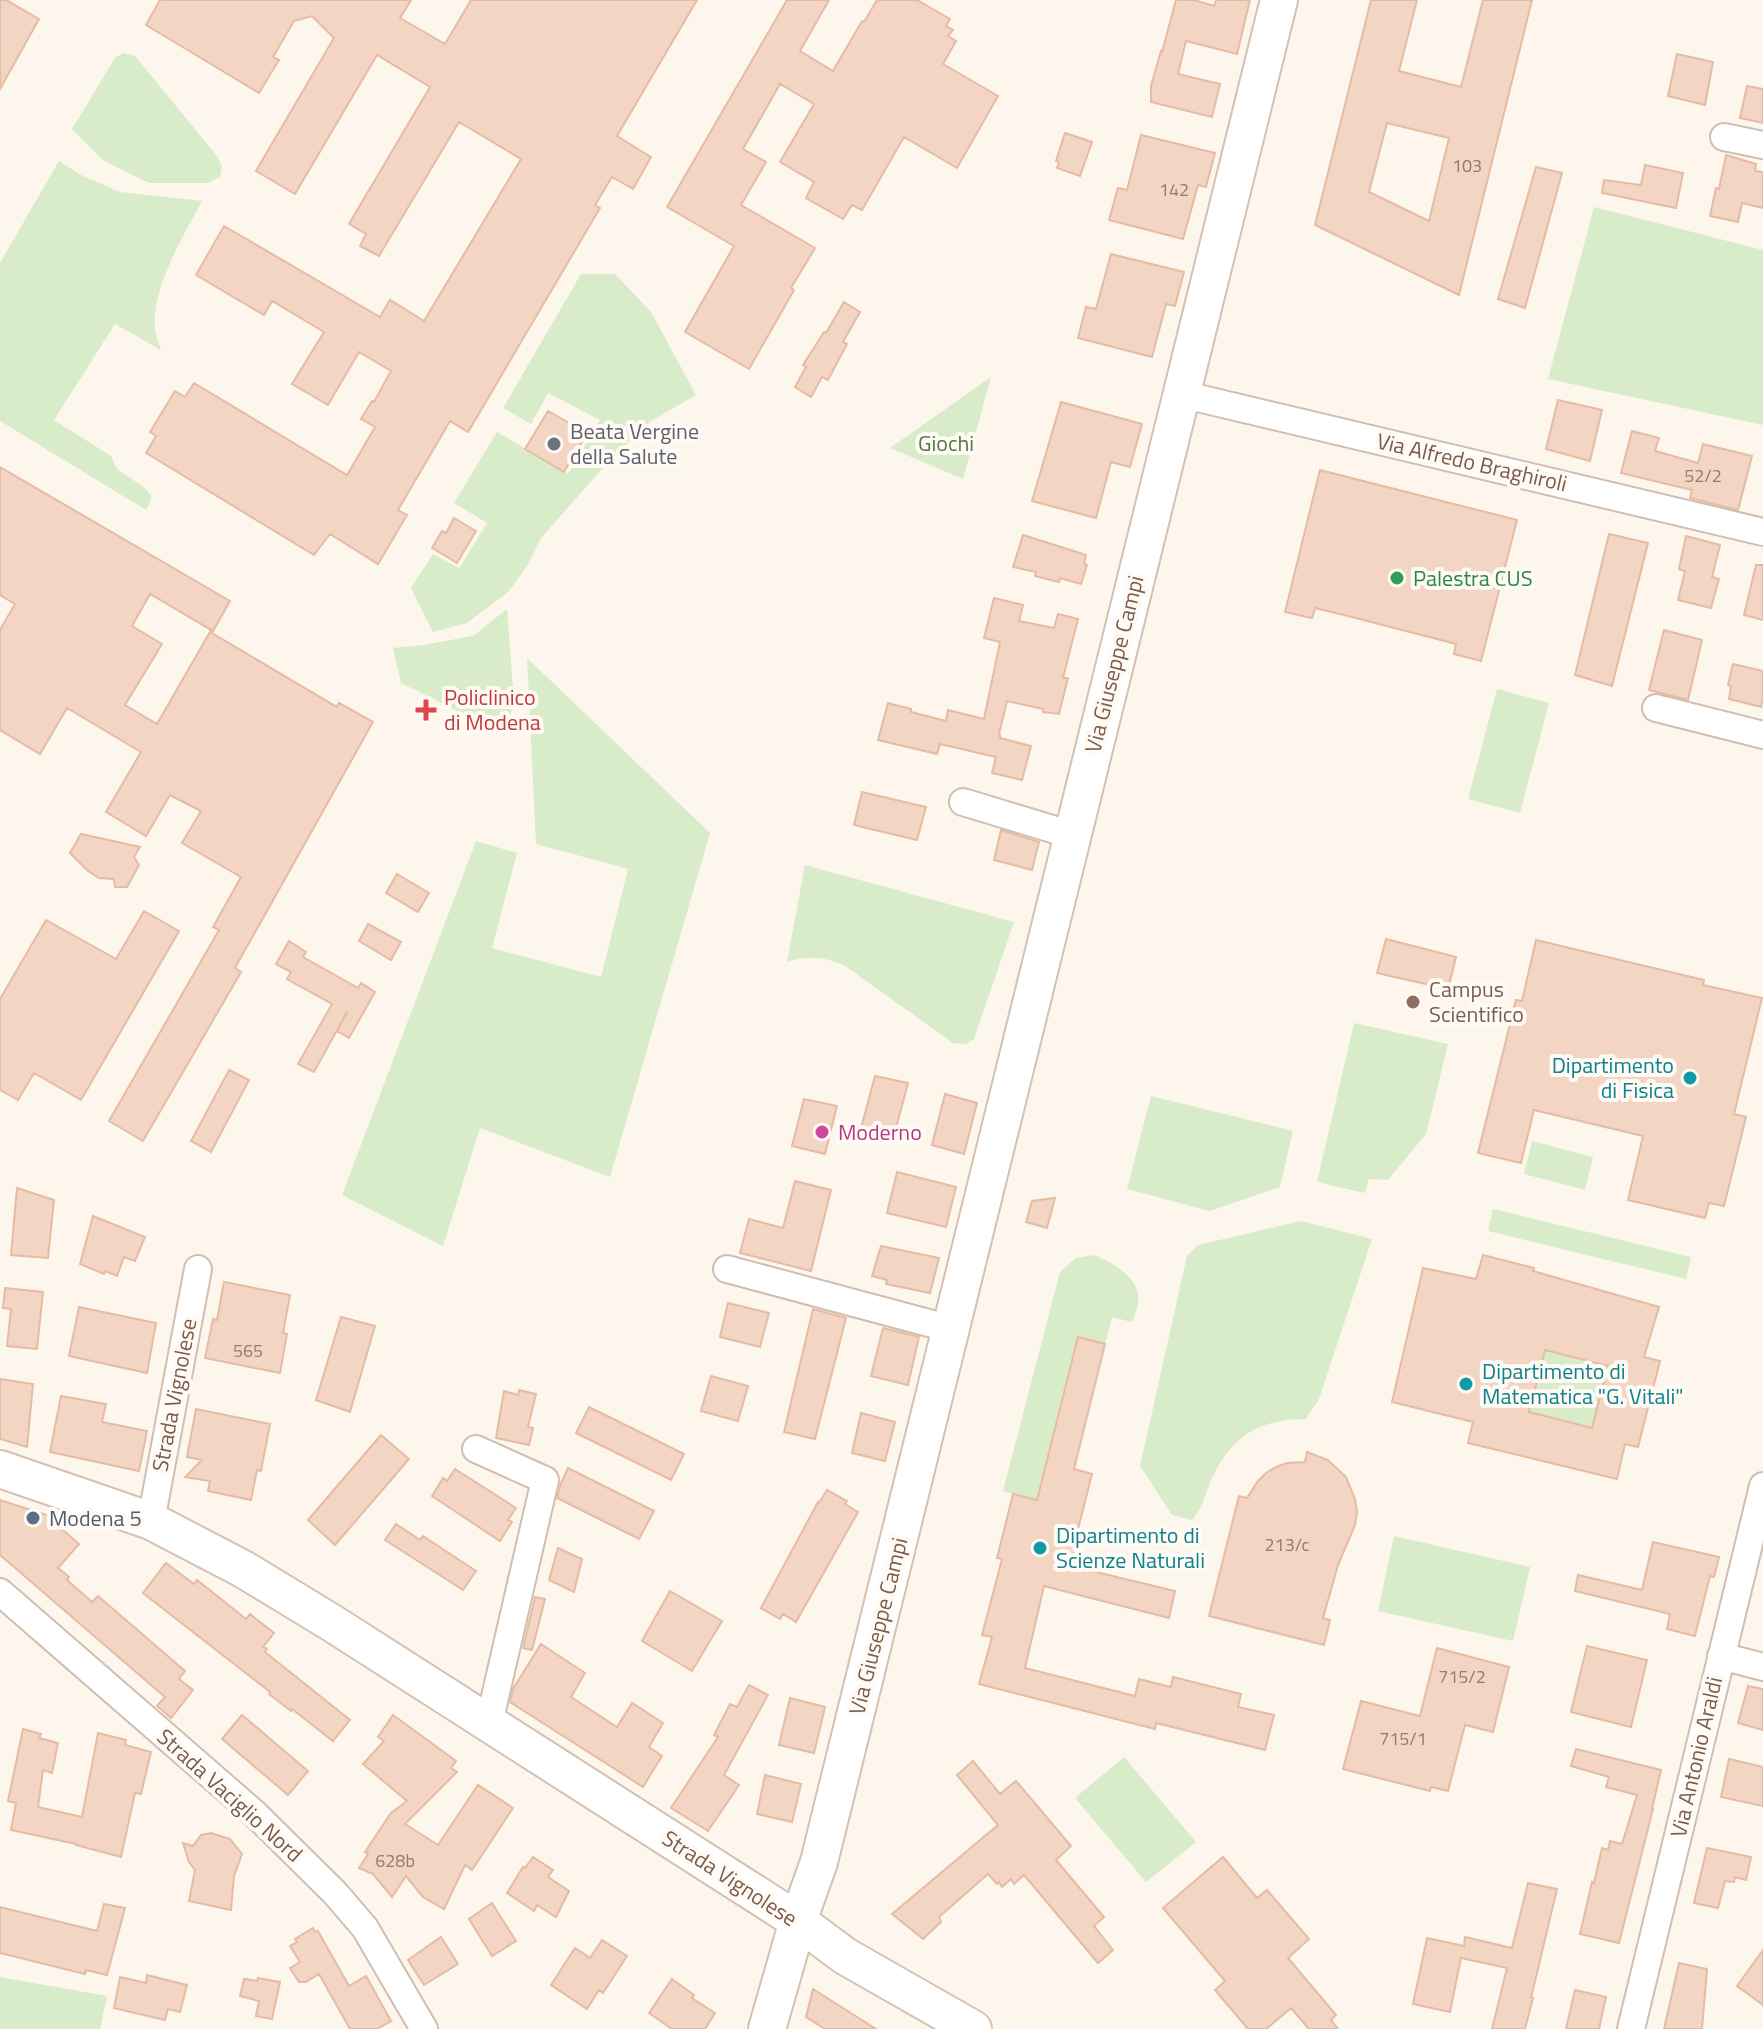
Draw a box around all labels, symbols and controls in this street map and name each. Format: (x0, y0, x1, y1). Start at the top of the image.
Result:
house number: 103 (1452, 152, 1482, 179)
house number: 142 (1159, 176, 1189, 203)
place label: Beata Vergine della Salute (570, 414, 699, 473)
street label: Via Alfredo Braghiroli (1373, 424, 1571, 500)
park label: Giochi (918, 426, 974, 460)
marker: Beata Vergine della Salute (545, 435, 563, 453)
house number: 52/2 (1684, 462, 1722, 489)
place label: Palestra CUS (1413, 561, 1533, 595)
marker: Palestra CUS (1388, 569, 1406, 587)
street label: Via Giuseppe Campi (1076, 572, 1152, 756)
place label: Policlinico di Modena (444, 680, 541, 739)
marker: Policlinico di Modena (415, 699, 437, 721)
place label: Campus Scientifico (1429, 972, 1524, 1031)
marker: Campus Scientifico (1404, 993, 1422, 1011)
place label: Dipartimento di Fisica (1552, 1048, 1674, 1107)
marker: Dipartimento di Fisica (1681, 1069, 1699, 1087)
place label: Moderno (838, 1115, 922, 1149)
marker: Moderno (813, 1123, 831, 1141)
street label: Strada Vignolese (142, 1315, 206, 1475)
house number: 565 (233, 1337, 263, 1364)
place label: Dipartimento di Matematica "G. Vitali" (1482, 1354, 1684, 1413)
marker: Dipartimento di Matematica "G. Vitali" (1457, 1375, 1475, 1393)
place label: Modena 5 (49, 1501, 142, 1535)
marker: Modena 5 (24, 1509, 42, 1527)
place label: Dipartimento di Scienze Naturali (1056, 1518, 1205, 1577)
house number: 213/c (1265, 1531, 1310, 1558)
street label: Via Giuseppe Campi (840, 1534, 916, 1718)
marker: Dipartimento di Scienze Naturali (1031, 1539, 1049, 1557)
house number: 715/2 (1438, 1663, 1486, 1690)
street label: Via Antonio Araldi (1661, 1673, 1731, 1841)
street label: Strada Vaciglio Nord (149, 1720, 311, 1870)
house number: 715/1 (1379, 1725, 1427, 1752)
street label: Strada Vignolese (656, 1821, 804, 1935)
house number: 628b (375, 1847, 415, 1874)

